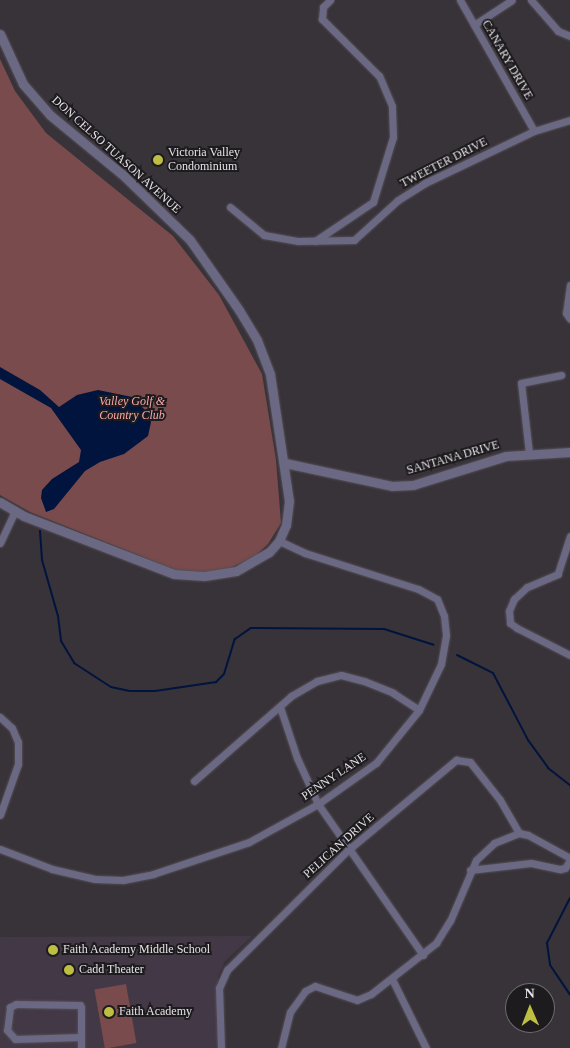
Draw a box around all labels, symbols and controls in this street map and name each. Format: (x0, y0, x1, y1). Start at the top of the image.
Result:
street label: CANARY DRIVE (478, 18, 536, 102)
street label: DON CELSO TUASON AVENUE (48, 93, 184, 217)
street label: TWEETER DRIVE (398, 135, 490, 191)
place label: Victoria Valley Condominium (168, 146, 240, 174)
marker: Victoria Valley Condominium (152, 154, 164, 166)
park label: Valley Golf & Country Club (99, 395, 165, 423)
street label: SANTANA DRIVE (405, 438, 501, 478)
street label: PENNY LANE (299, 750, 369, 804)
street label: PELICAN DRIVE (301, 810, 377, 882)
place label: Faith Academy Middle School (63, 943, 211, 957)
marker: Faith Academy Middle School (47, 944, 59, 956)
place label: Cadd Theater (79, 963, 144, 977)
marker: Cadd Theater (63, 964, 75, 976)
north arrow (505, 983, 555, 1033)
text: N (525, 986, 535, 1001)
place label: Faith Academy (119, 1005, 193, 1019)
marker: Faith Academy (103, 1006, 115, 1018)

